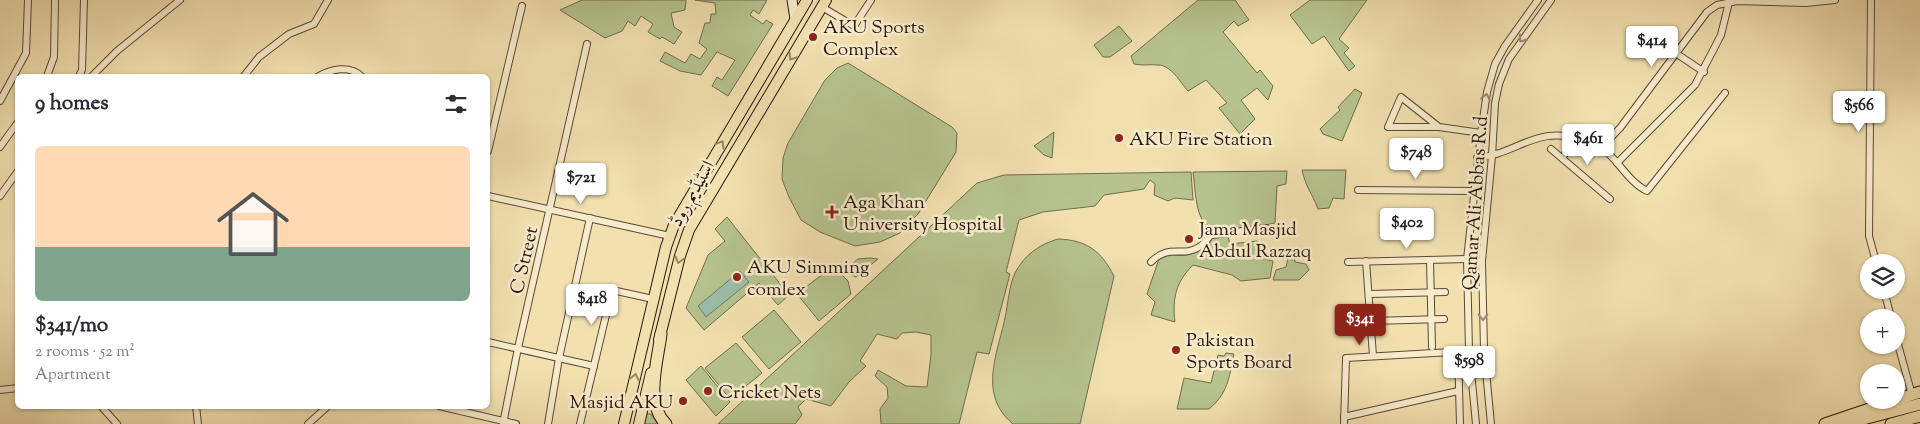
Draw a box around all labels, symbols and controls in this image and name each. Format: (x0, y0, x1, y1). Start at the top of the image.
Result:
place label: AKU Sports Complex (823, 15, 925, 64)
pin: $414 (1622, 26, 1682, 68)
text: $414 (1637, 30, 1667, 53)
marker: AKU Sports Complex (807, 31, 819, 43)
one-way arrow (1519, 33, 1528, 43)
one-way arrow (788, 51, 798, 60)
text: 9 homes (35, 89, 108, 119)
icon: filters (442, 90, 470, 118)
pin: $566 (1829, 90, 1889, 133)
one-way arrow (1481, 92, 1491, 101)
text: $566 (1844, 95, 1874, 118)
street label: Qamar Ali Abbas R.d (1457, 115, 1496, 291)
pin: $461 (1558, 124, 1618, 166)
place label: AKU Fire Station (1129, 127, 1273, 154)
text: $461 (1573, 128, 1603, 151)
marker: AKU Fire Station (1113, 132, 1125, 144)
pin: $748 (1386, 138, 1446, 180)
one-way arrow (714, 141, 724, 150)
text: $748 (1400, 142, 1432, 165)
street label: اسٹیڈیم روڈ (664, 156, 723, 233)
pin: $721 (551, 162, 611, 205)
text: $721 (566, 167, 596, 190)
icon: home (208, 179, 298, 269)
place label: Aga Khan University Hospital (843, 190, 1002, 239)
marker: Aga Khan University Hospital (825, 205, 839, 219)
pin: $402 (1377, 208, 1437, 250)
text: $402 (1391, 212, 1423, 235)
place label: Jama Masjid Abdul Razzaq (1198, 217, 1312, 266)
street label: C Street (505, 224, 546, 297)
marker: Jama Masjid Abdul Razzaq (1183, 233, 1195, 245)
map controls (1860, 254, 1905, 409)
button: layers (1860, 254, 1905, 299)
one-way arrow (674, 255, 685, 264)
place label: AKU Simming comlex (747, 255, 869, 304)
marker: AKU Simming comlex (731, 271, 743, 283)
pin: $418 (562, 284, 622, 326)
text: $418 (577, 288, 607, 311)
pin: $341 (1330, 304, 1390, 346)
text: $341 (1346, 308, 1374, 331)
button: + (1860, 309, 1905, 354)
text: $341/mo (35, 311, 108, 341)
one-way arrow (1478, 314, 1488, 321)
place label: Pakistan Sports Board (1186, 328, 1292, 377)
text: 2 rooms · 52 m² (35, 341, 135, 364)
marker: Pakistan Sports Board (1170, 344, 1182, 356)
pin: $598 (1439, 346, 1499, 388)
text: $598 (1454, 350, 1484, 373)
text: Apartment (35, 364, 111, 387)
button: − (1860, 364, 1905, 409)
one-way arrow (629, 372, 640, 381)
place label: Cricket Nets (718, 380, 821, 407)
marker: Cricket Nets (702, 385, 714, 397)
place label: Masjid AKU (570, 390, 674, 417)
marker: Masjid AKU (677, 395, 689, 407)

